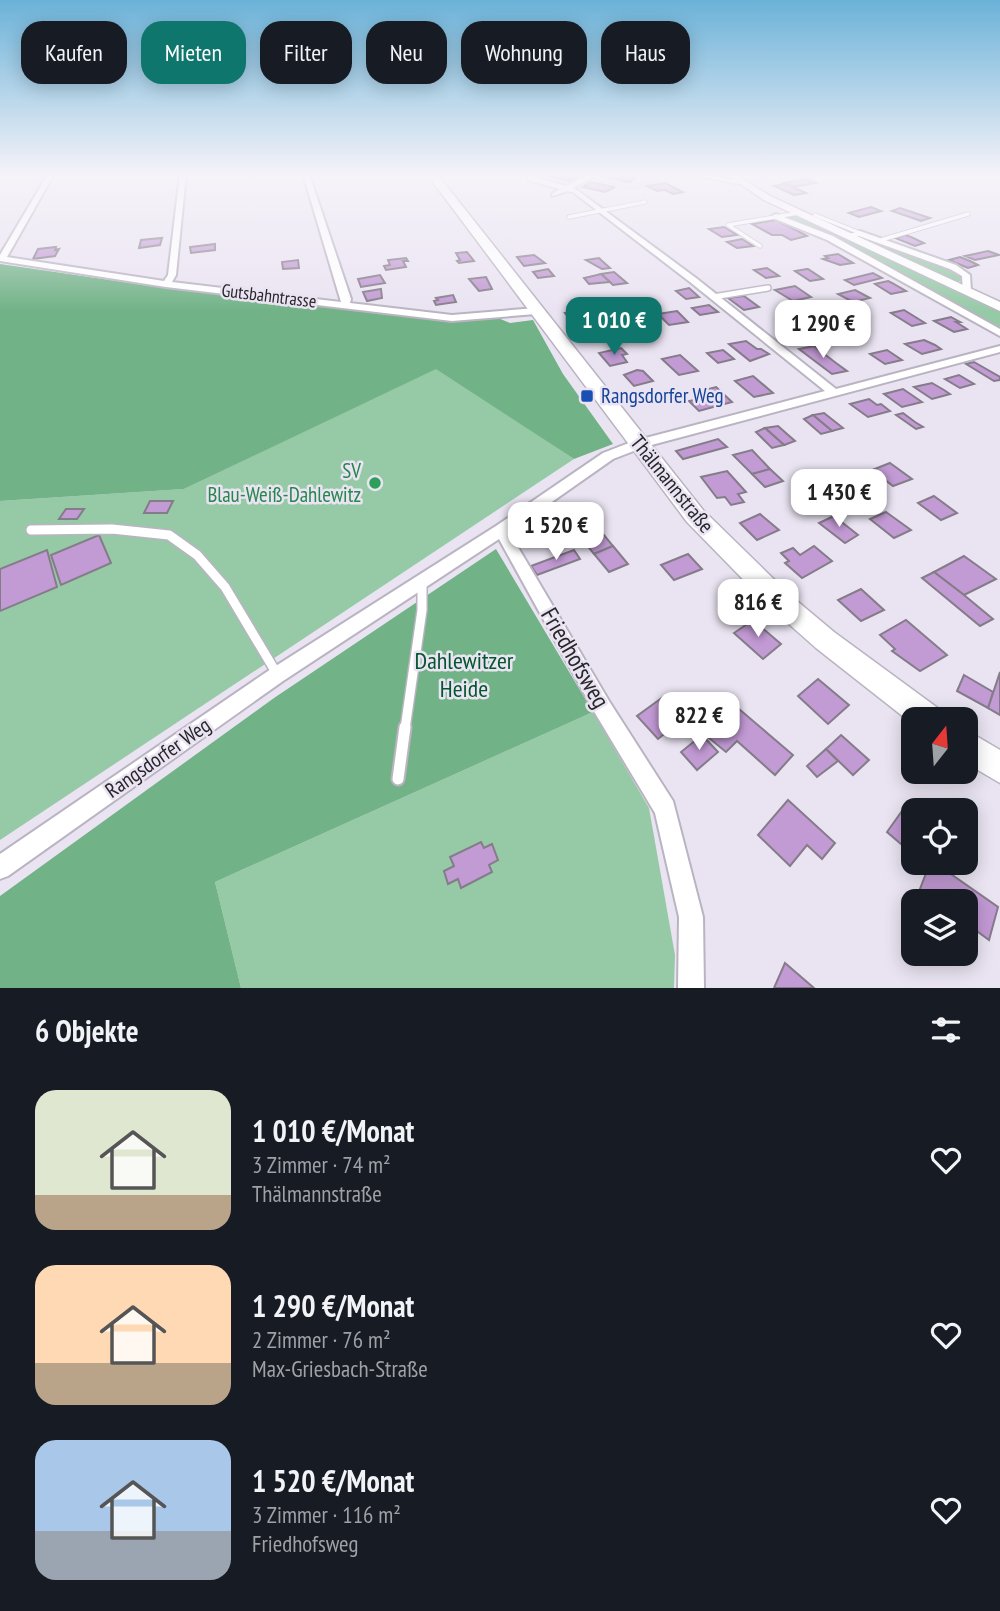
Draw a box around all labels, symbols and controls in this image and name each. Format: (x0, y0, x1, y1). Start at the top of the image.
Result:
chip: Kaufen (21, 21, 127, 84)
chip: Mieten (141, 21, 246, 84)
chip: Filter (260, 21, 352, 84)
chip: Neu (366, 21, 447, 84)
chip: Wohnung (461, 21, 587, 84)
chip: Haus (601, 21, 690, 84)
street label: Gutsbahntrasse (220, 278, 318, 313)
pin: 1 010 € (549, 298, 679, 357)
pin: 1 290 € (758, 300, 888, 360)
text: 1 010 € (582, 305, 646, 334)
text: 1 290 € (791, 308, 855, 337)
place label: Rangsdorfer Weg (601, 382, 724, 409)
marker: Rangsdorfer Weg (579, 388, 595, 404)
street label: Thälmannstraße (625, 429, 720, 538)
place label: SV Blau-Weiß-Dahlewitz (207, 457, 361, 508)
pin: 1 430 € (774, 470, 904, 529)
marker: SV Blau-Weiß-Dahlewitz (367, 475, 383, 491)
text: 1 430 € (807, 477, 871, 506)
pin: 1 520 € (491, 503, 621, 562)
text: 1 520 € (524, 510, 588, 539)
pin: 816 € (709, 580, 807, 639)
text: 816 € (734, 587, 782, 616)
street label: Friedhofsweg (534, 602, 617, 714)
park label: Dahlewitzer Heide (415, 645, 514, 704)
pin: 822 € (650, 692, 748, 752)
text: 822 € (675, 700, 723, 729)
north arrow (901, 707, 978, 784)
map controls (901, 707, 978, 966)
street label: Rangsdorfer Weg (100, 711, 216, 804)
button: locate (901, 798, 978, 875)
button: layers (901, 889, 978, 966)
text: 6 Objekte (35, 1011, 139, 1050)
icon: filters (927, 1011, 965, 1049)
text: 1 010 €/Monat (252, 1111, 414, 1150)
icon: home (91, 1118, 175, 1202)
icon: heart (927, 1141, 965, 1179)
text: 3 Zimmer · 74 m² (252, 1150, 390, 1179)
text: Thälmannstraße (252, 1179, 382, 1208)
text: 1 290 €/Monat (252, 1286, 414, 1325)
icon: home (91, 1293, 175, 1377)
icon: heart (927, 1316, 965, 1354)
text: 2 Zimmer · 76 m² (252, 1325, 390, 1354)
text: Max-Griesbach-Straße (252, 1354, 428, 1383)
text: 1 520 €/Monat (252, 1461, 414, 1500)
icon: home (91, 1468, 175, 1552)
icon: heart (927, 1491, 965, 1529)
text: 3 Zimmer · 116 m² (252, 1500, 401, 1529)
text: Friedhofsweg (252, 1529, 358, 1558)

